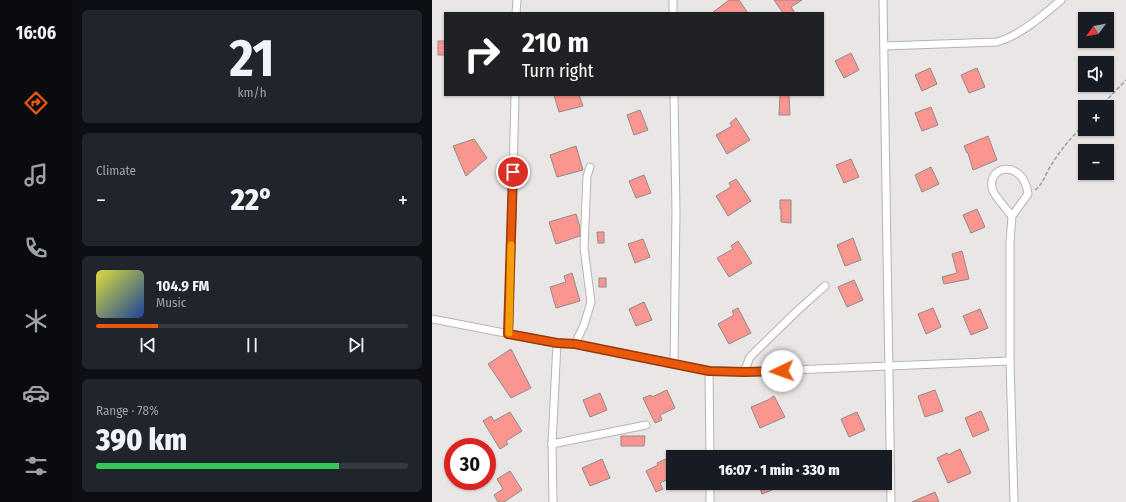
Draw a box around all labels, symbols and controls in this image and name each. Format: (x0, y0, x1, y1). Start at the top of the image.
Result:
north arrow (1078, 12, 1114, 48)
map controls (1078, 12, 1114, 180)
text: 16:06 (16, 22, 56, 44)
text: 210 m (522, 26, 589, 59)
text: 21 (229, 27, 275, 90)
icon: right (456, 28, 508, 80)
button: sound (1078, 56, 1114, 92)
text: Turn right (522, 60, 594, 82)
text: km/h (238, 85, 267, 100)
icon: directions (22, 89, 50, 117)
button: + (1078, 100, 1114, 136)
button: − (1078, 144, 1114, 180)
pin (496, 155, 530, 189)
icon: music (22, 161, 50, 189)
icon: arrive (502, 161, 524, 183)
text: Climate (96, 163, 136, 178)
text: 22° (231, 182, 273, 218)
text: − (96, 187, 106, 214)
text: + (398, 187, 408, 214)
icon: phone (22, 234, 50, 262)
text: 104.9 FM (156, 277, 209, 295)
text: Music (156, 295, 186, 310)
icon: climate (22, 307, 50, 335)
icon: previous (137, 334, 159, 356)
icon: pause (241, 334, 263, 356)
icon: next (345, 334, 367, 356)
position arrow (761, 350, 803, 392)
icon: car (22, 379, 50, 407)
text: Range · 78% (96, 403, 159, 418)
text: 390 km (96, 422, 187, 458)
speed limit sign: 30 (444, 438, 496, 490)
icon: filters (22, 452, 50, 480)
text: 16:07 · 1 min · 330 m (718, 461, 840, 479)

